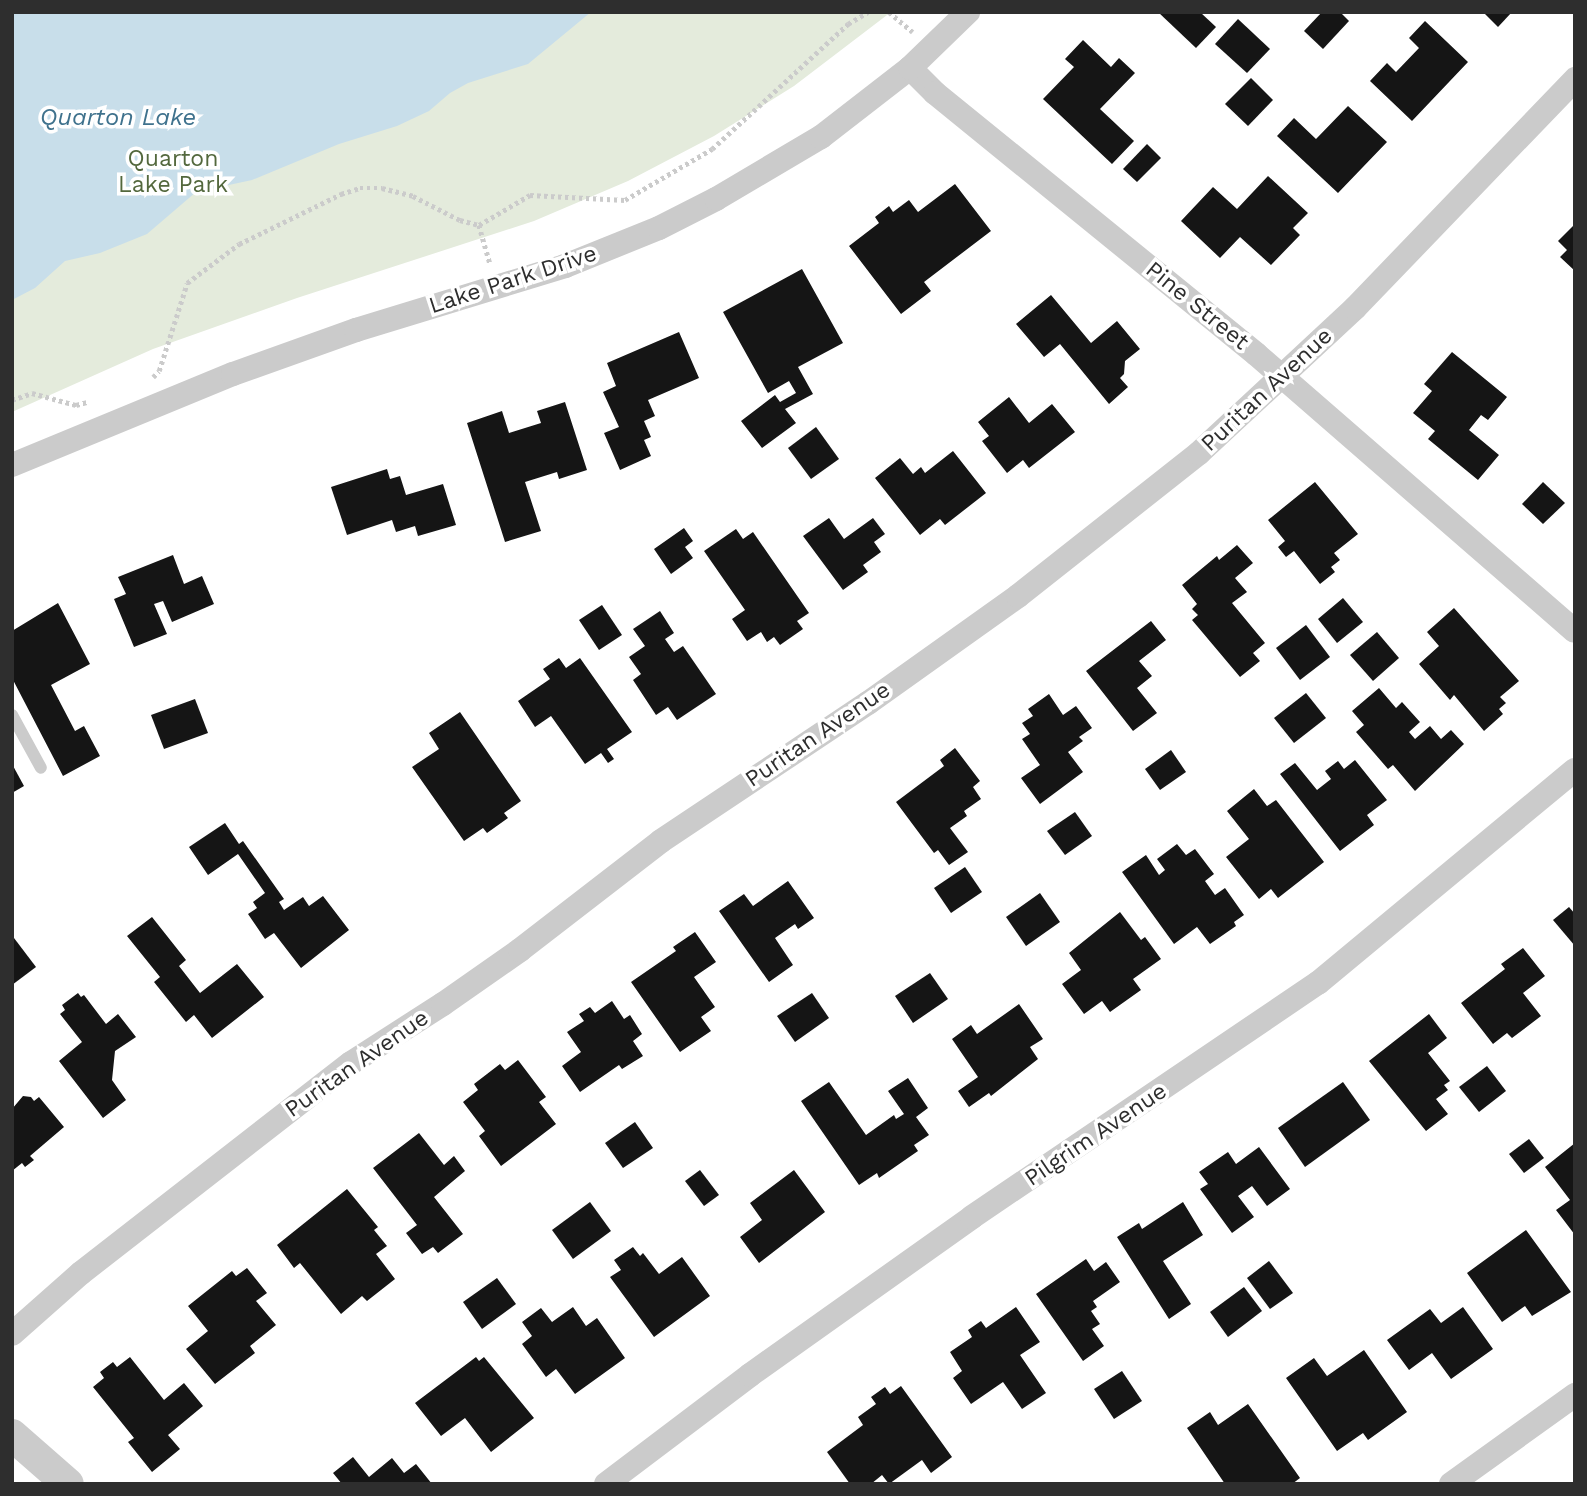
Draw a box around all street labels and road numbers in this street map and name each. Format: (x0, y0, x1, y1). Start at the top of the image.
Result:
street label: Lake Park Drive (426, 240, 600, 320)
street label: Pine Street (1140, 256, 1254, 356)
street label: Puritan Avenue (1195, 322, 1339, 458)
street label: Puritan Avenue (740, 676, 896, 794)
street label: Puritan Avenue (280, 1004, 434, 1124)
street label: Pilgrim Avenue (1019, 1077, 1173, 1193)

